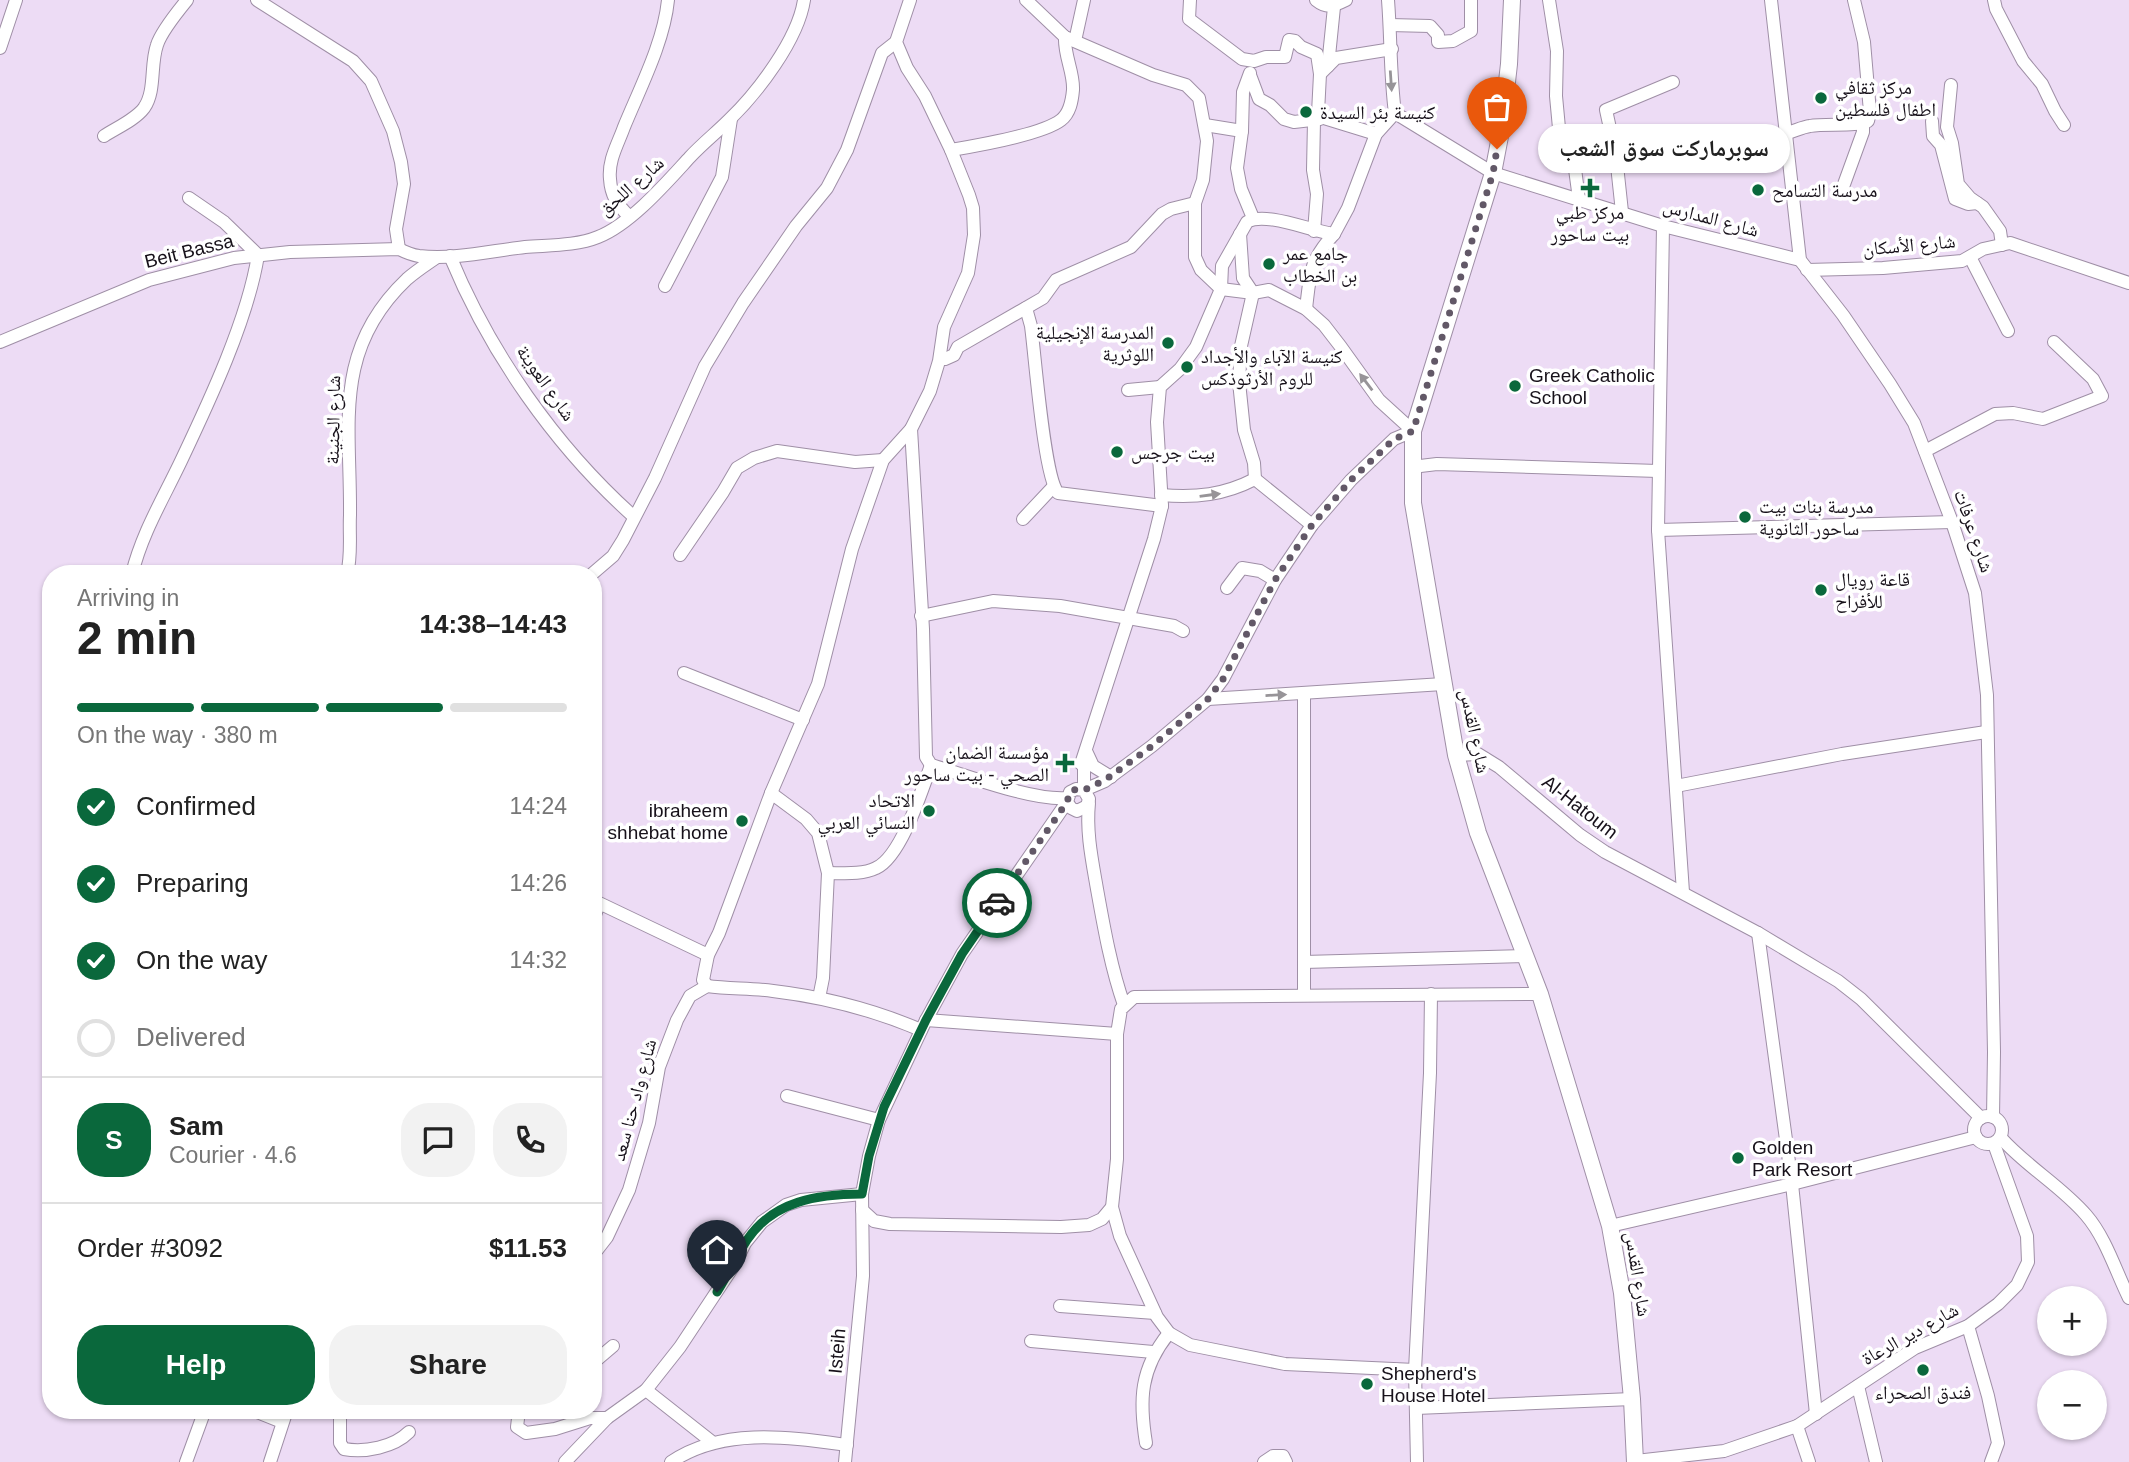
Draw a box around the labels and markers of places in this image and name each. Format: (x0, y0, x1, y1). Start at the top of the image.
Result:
pin (1467, 77, 1527, 149)
place label: مركز ثقافي اطفال فلسطين (1835, 77, 1936, 121)
marker: مركز ثقافي اطفال فلسطين (1813, 90, 1829, 106)
place label: كنيسة بئر السيدة (1320, 102, 1435, 124)
marker: كنيسة بئر السيدة (1298, 104, 1314, 120)
callout: سوبرماركت سوق الشعب (1539, 124, 1791, 174)
marker: مركز طبي بيت ساحور (1580, 178, 1600, 198)
place label: مدرسة التسامح (1772, 180, 1878, 203)
marker: مدرسة التسامح (1750, 182, 1766, 198)
place label: مركز طبي بيت ساحور (1550, 202, 1629, 246)
place label: جامع عمر بن الخطاب (1282, 243, 1357, 287)
marker: جامع عمر بن الخطاب (1261, 256, 1277, 272)
place label: المدرسة الإنجيلية اللوثرية (1036, 322, 1154, 366)
marker: المدرسة الإنجيلية اللوثرية (1160, 335, 1176, 351)
place label: كنيسة الآباء والأجداد للروم الأرثوذكس (1201, 346, 1343, 392)
marker: كنيسة الآباء والأجداد للروم الأرثوذكس (1179, 359, 1195, 375)
place label: Greek Catholic School (1529, 365, 1655, 408)
marker: Greek Catholic School (1507, 378, 1523, 394)
place label: بيت جرجس (1131, 442, 1215, 464)
marker: بيت جرجس (1109, 444, 1125, 460)
place label: مدرسة بنات بيت ساحور الثانوية (1759, 496, 1874, 540)
marker: مدرسة بنات بيت ساحور الثانوية (1737, 509, 1753, 525)
place label: قاعة رويال للأفراح (1835, 569, 1910, 613)
marker: قاعة رويال للأفراح (1813, 582, 1829, 598)
place label: مؤسسة الضمان الصحي - بيت ساحور (904, 742, 1049, 789)
marker: مؤسسة الضمان الصحي - بيت ساحور (1055, 753, 1075, 773)
place label: الاتحاد النسائي العربي (818, 790, 915, 837)
place label: ibraheem shhebat home (608, 800, 728, 843)
marker: الاتحاد النسائي العربي (921, 803, 937, 819)
marker: ibraheem shhebat home (734, 813, 750, 829)
place label: Golden Park Resort (1752, 1137, 1853, 1180)
marker: Golden Park Resort (1730, 1150, 1746, 1166)
pin (687, 1220, 747, 1292)
marker: فندق الصحراء (1915, 1362, 1931, 1378)
place label: Shepherd's House Hotel (1381, 1363, 1486, 1406)
marker: Shepherd's House Hotel (1359, 1376, 1375, 1392)
place label: فندق الصحراء (1875, 1382, 1971, 1404)

